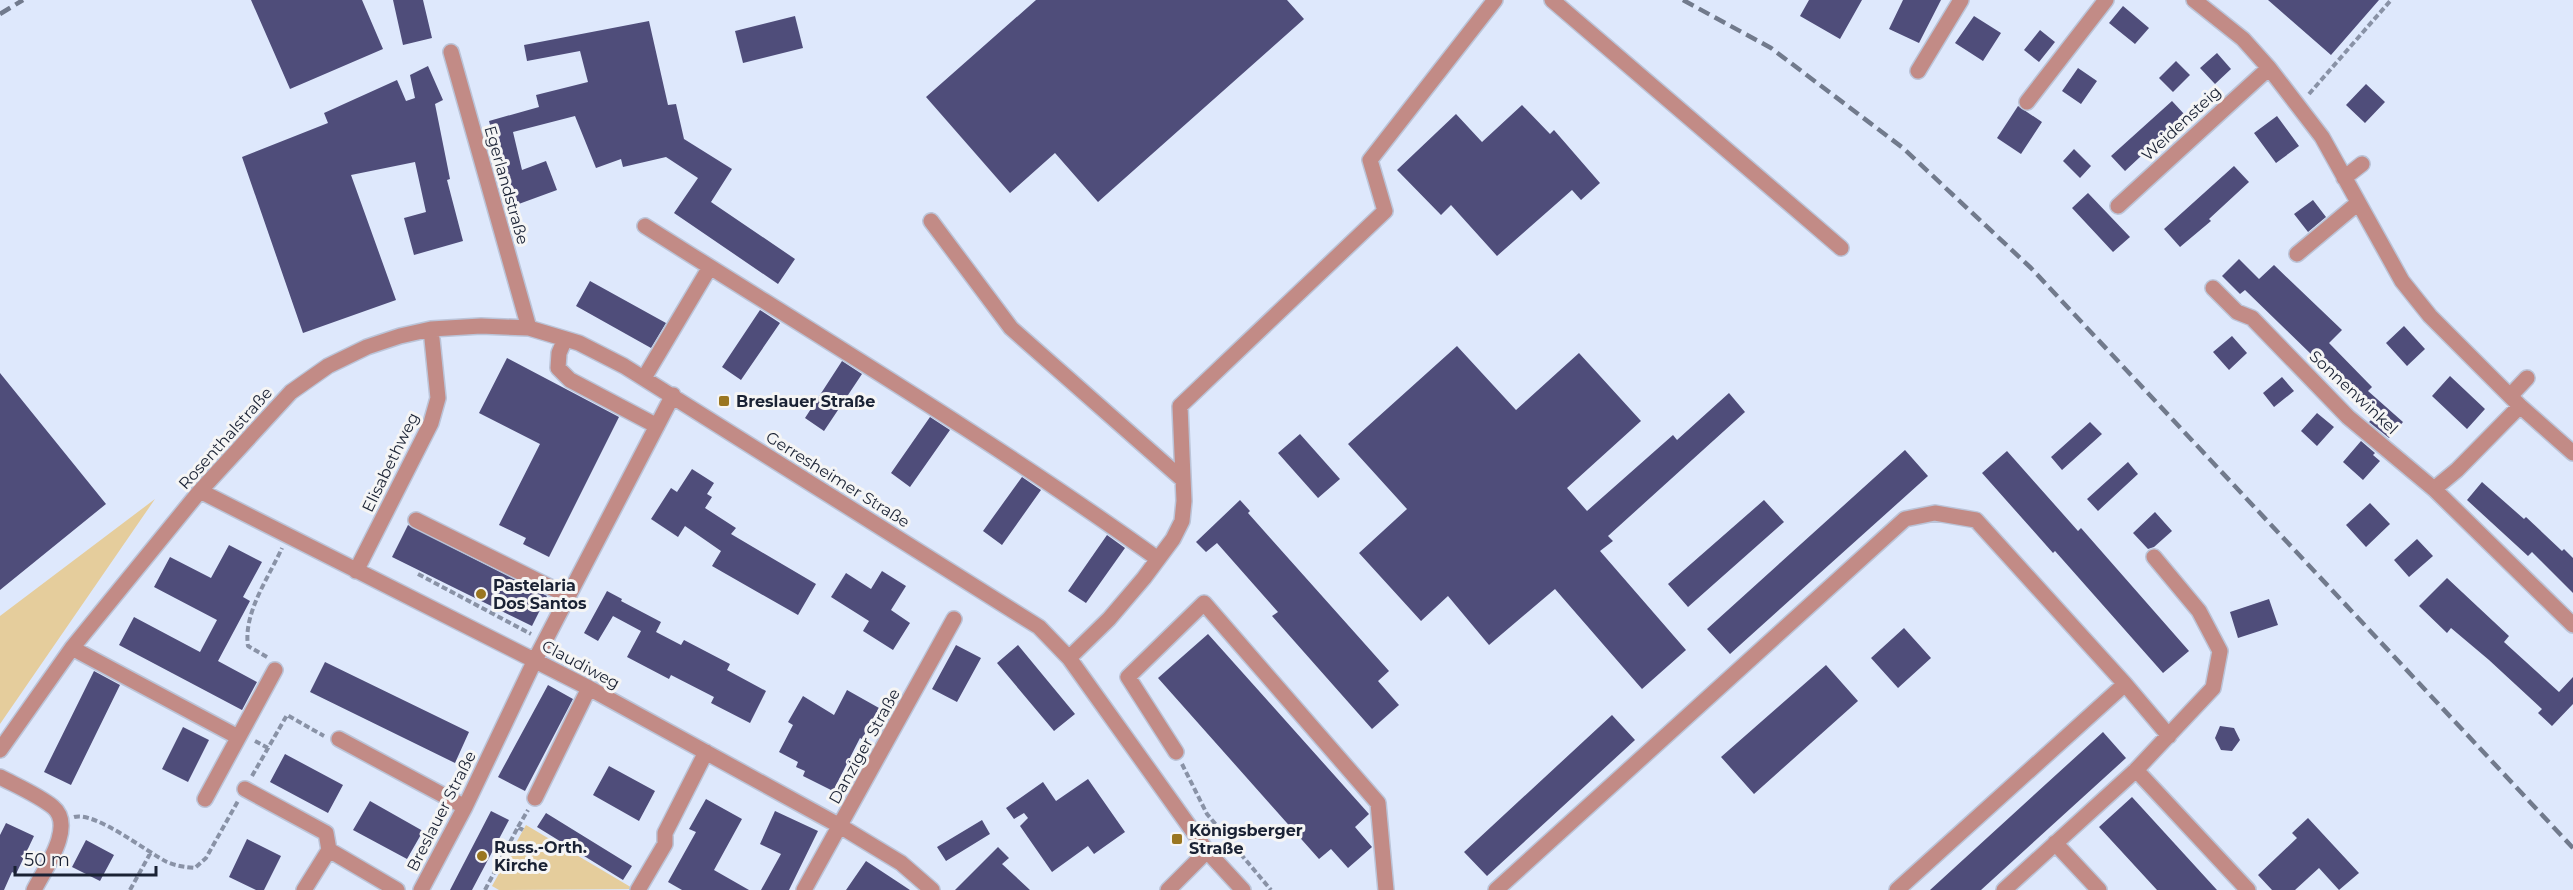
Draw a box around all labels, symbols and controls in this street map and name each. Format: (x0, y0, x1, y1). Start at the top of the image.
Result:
street label: Weidensteig (2138, 82, 2225, 165)
street label: Egerlandstraße (480, 124, 533, 247)
street label: Sonnenwinkel (2305, 346, 2402, 438)
street label: Rosenthalstraße (175, 383, 276, 493)
place label: Breslauer Straße (736, 392, 875, 411)
marker: Breslauer Straße (717, 394, 731, 408)
street label: Elisabethweg (358, 409, 423, 515)
street label: Gerresheimer Straße (762, 427, 913, 531)
place label: Pastelaria Dos Santos (493, 576, 587, 613)
marker: Pastelaria Dos Santos (474, 587, 488, 601)
street label: Claudiweg (539, 636, 623, 693)
street label: Danziger Straße (825, 685, 904, 807)
street label: Breslauer Straße (403, 748, 480, 875)
place label: Königsberger Straße (1189, 821, 1303, 858)
marker: Königsberger Straße (1170, 832, 1184, 846)
place label: Russ.-Orth. Kirche (494, 838, 587, 875)
scale bar (15, 839, 156, 877)
text: 50 m (24, 849, 70, 871)
marker: Russ.-Orth. Kirche (475, 849, 489, 863)

